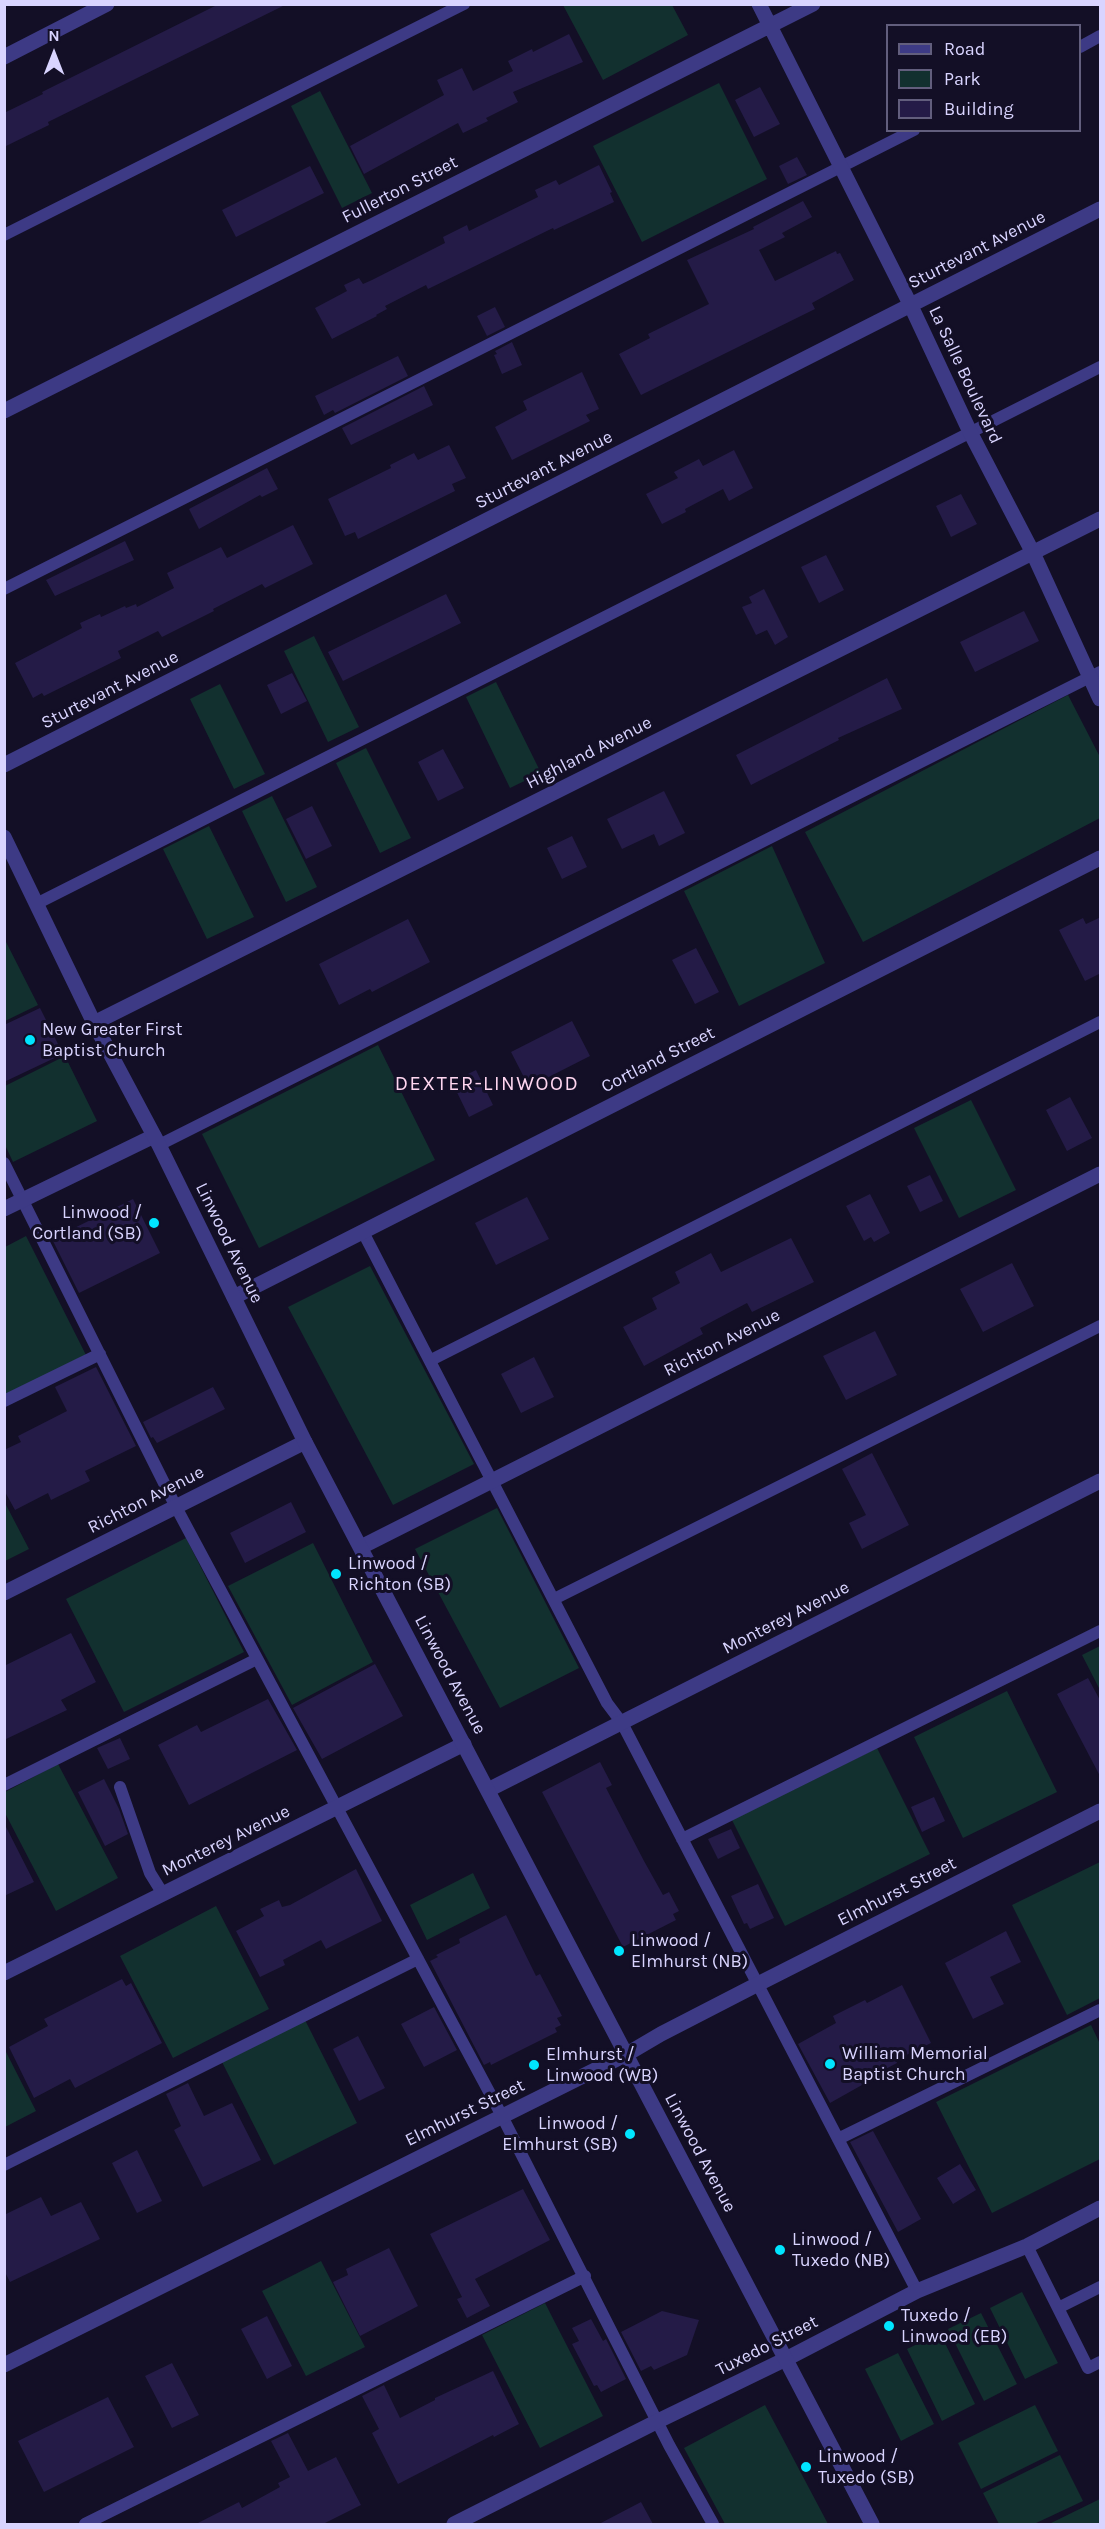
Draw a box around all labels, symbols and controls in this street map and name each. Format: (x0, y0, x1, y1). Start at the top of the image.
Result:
north arrow (24, 24, 84, 84)
legend (886, 24, 1081, 132)
text: N (48, 26, 60, 45)
text: Road (944, 38, 985, 60)
text: Park (944, 68, 981, 90)
text: Building (944, 98, 1014, 120)
street label: Fullerton Street (339, 152, 461, 228)
street label: Sturtevant Avenue (905, 206, 1049, 294)
street label: La Salle Boulevard (924, 303, 1006, 447)
street label: Sturtevant Avenue (472, 426, 616, 514)
street label: Sturtevant Avenue (38, 646, 182, 734)
street label: Highland Avenue (522, 712, 656, 794)
place label: New Greater First Baptist Church (42, 1019, 182, 1062)
street label: Cortland Street (598, 1022, 718, 1098)
marker: New Greater First Baptist Church (23, 1033, 37, 1047)
district label: DEXTER-LINWOOD (395, 1072, 579, 1096)
street label: Linwood Avenue (190, 1179, 268, 1307)
place label: Linwood / Cortland (SB) (32, 1202, 142, 1244)
marker: Linwood / Cortland (SB) (147, 1216, 161, 1230)
street label: Richton Avenue (660, 1304, 784, 1382)
street label: Richton Avenue (84, 1461, 208, 1539)
place label: Linwood / Richton (SB) (348, 1553, 451, 1596)
marker: Linwood / Richton (SB) (329, 1567, 343, 1581)
street label: Monterey Avenue (719, 1577, 853, 1659)
street label: Linwood Avenue (410, 1612, 490, 1738)
street label: Monterey Avenue (159, 1801, 293, 1881)
street label: Elmhurst Street (834, 1853, 960, 1931)
place label: Linwood / Elmhurst (NB) (631, 1930, 748, 1972)
marker: Linwood / Elmhurst (NB) (612, 1944, 626, 1958)
place label: William Memorial Baptist Church (842, 2043, 988, 2086)
place label: Elmhurst / Linwood (WB) (546, 2044, 658, 2086)
marker: William Memorial Baptist Church (823, 2057, 837, 2071)
marker: Elmhurst / Linwood (WB) (527, 2058, 541, 2072)
street label: Elmhurst Street (402, 2075, 528, 2151)
street label: Linwood Avenue (660, 2090, 740, 2216)
place label: Linwood / Elmhurst (SB) (502, 2113, 618, 2156)
marker: Linwood / Elmhurst (SB) (623, 2127, 637, 2141)
place label: Linwood / Tuxedo (NB) (792, 2229, 890, 2272)
marker: Linwood / Tuxedo (NB) (773, 2243, 787, 2257)
place label: Tuxedo / Linwood (EB) (901, 2305, 1007, 2348)
street label: Tuxedo Street (713, 2311, 821, 2381)
marker: Tuxedo / Linwood (EB) (882, 2319, 896, 2333)
place label: Linwood / Tuxedo (SB) (818, 2446, 915, 2488)
marker: Linwood / Tuxedo (SB) (799, 2460, 813, 2474)

